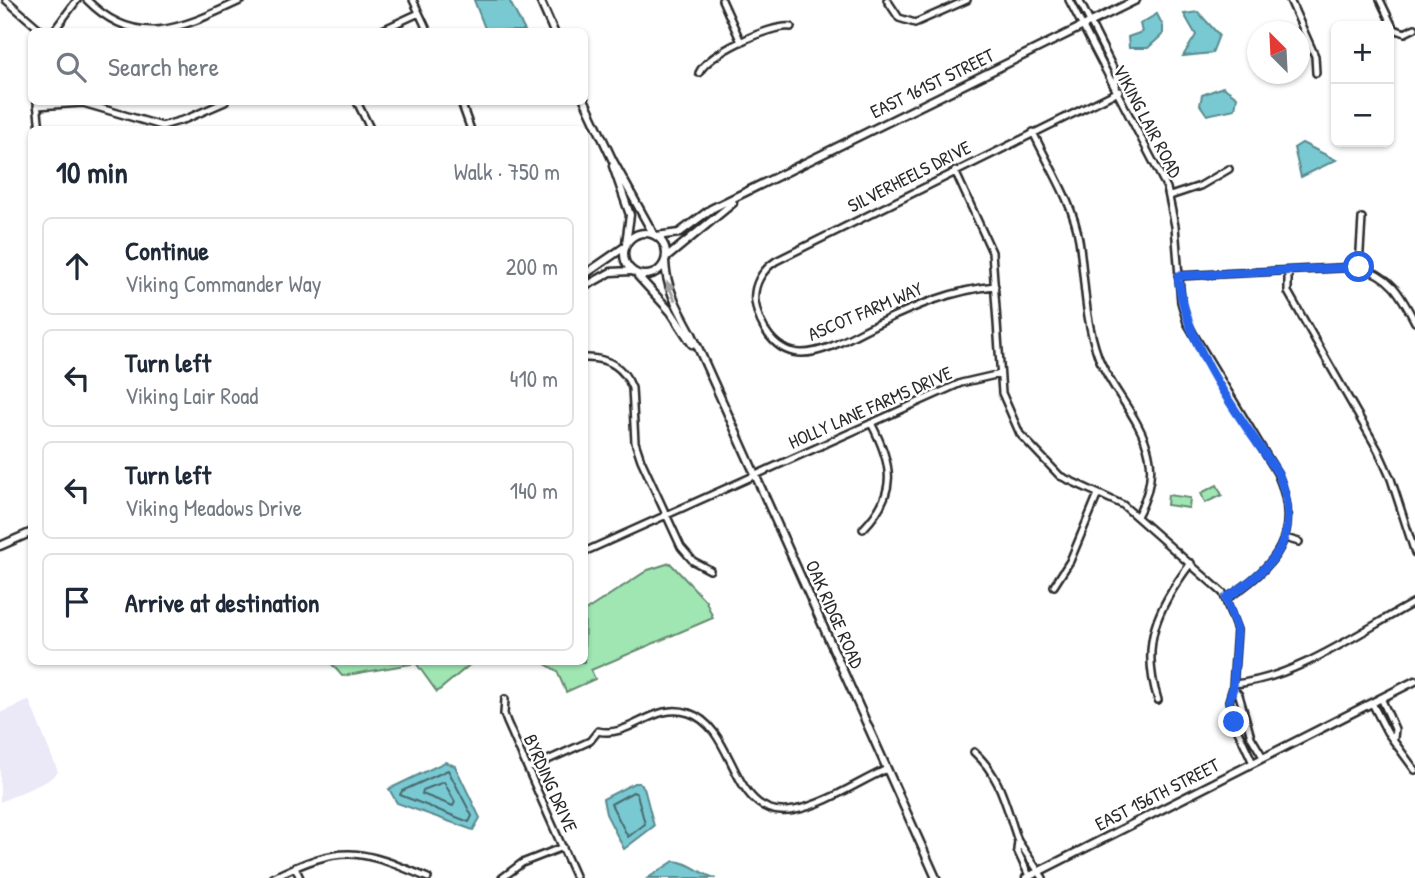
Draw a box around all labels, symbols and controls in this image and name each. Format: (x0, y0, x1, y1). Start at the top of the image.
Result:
north arrow (1247, 21, 1310, 84)
map controls (1331, 21, 1394, 147)
button: + (1331, 21, 1394, 84)
search box (28, 28, 588, 105)
street label: EAST 161ST STREET (866, 41, 999, 124)
icon: search (52, 48, 90, 86)
text: Search here (108, 49, 219, 84)
street label: VIKING LAIR ROAD (1107, 60, 1189, 182)
button: − (1331, 84, 1394, 147)
street label: SILVERHEELS DRIVE (843, 134, 976, 218)
text: 10 min (56, 152, 128, 192)
text: Walk · 750 m (454, 156, 560, 187)
text: Continue (125, 233, 209, 268)
icon: ahead (58, 247, 96, 285)
text: 200 m (506, 251, 558, 282)
route start (1343, 251, 1374, 282)
text: Viking Commander Way (125, 268, 321, 299)
street label: ASCOT FARM WAY (804, 275, 927, 347)
one-way arrow (665, 280, 676, 301)
text: Turn left (125, 345, 211, 380)
icon: left (58, 359, 96, 397)
street label: HOLLY LANE FARMS DRIVE (784, 359, 956, 455)
text: 410 m (510, 363, 558, 394)
text: Viking Lair Road (125, 380, 258, 411)
text: Turn left (125, 457, 211, 492)
icon: left (58, 471, 96, 509)
text: 140 m (510, 475, 558, 506)
text: Viking Meadows Drive (125, 492, 302, 523)
street label: OAK RIDGE ROAD (800, 556, 870, 672)
icon: arrive (58, 583, 96, 621)
text: Arrive at destination (125, 585, 320, 620)
route end (1218, 706, 1249, 737)
street label: BYRDING DRIVE (518, 730, 584, 837)
street label: EAST 156TH STREET (1090, 751, 1225, 837)

